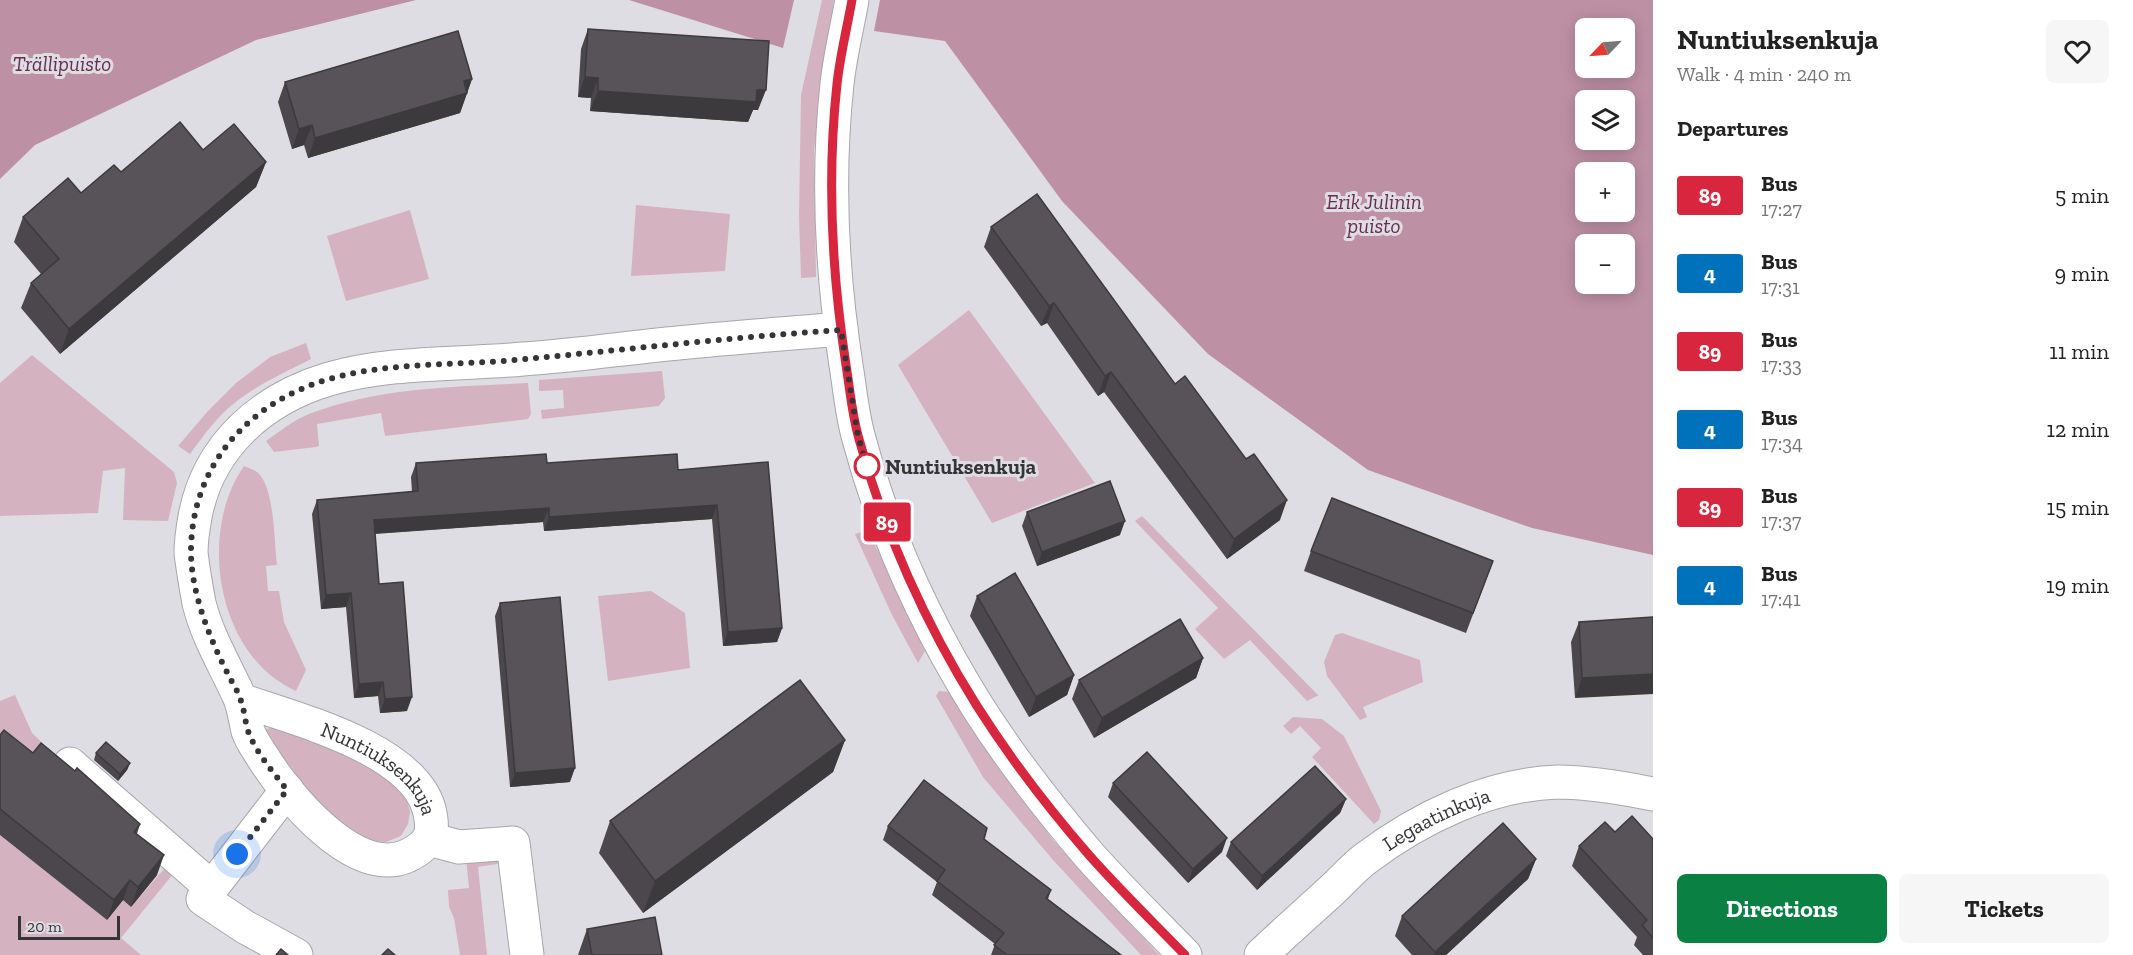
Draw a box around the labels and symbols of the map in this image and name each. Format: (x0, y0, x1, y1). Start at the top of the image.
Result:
north arrow (1575, 18, 1635, 78)
park label: Trällipuisto (13, 51, 111, 76)
park label: Erik Julinin puisto (1326, 189, 1422, 238)
marker: Nuntiuksenkuja (854, 453, 880, 479)
place label: Nuntiuksenkuja (885, 454, 1037, 479)
line badge: 89 (860, 502, 914, 542)
street label: Nuntiuksenkuja (318, 716, 443, 818)
street label: Legaatinkuja (1377, 782, 1493, 855)
your location (222, 839, 252, 869)
scale bar (18, 913, 120, 940)

